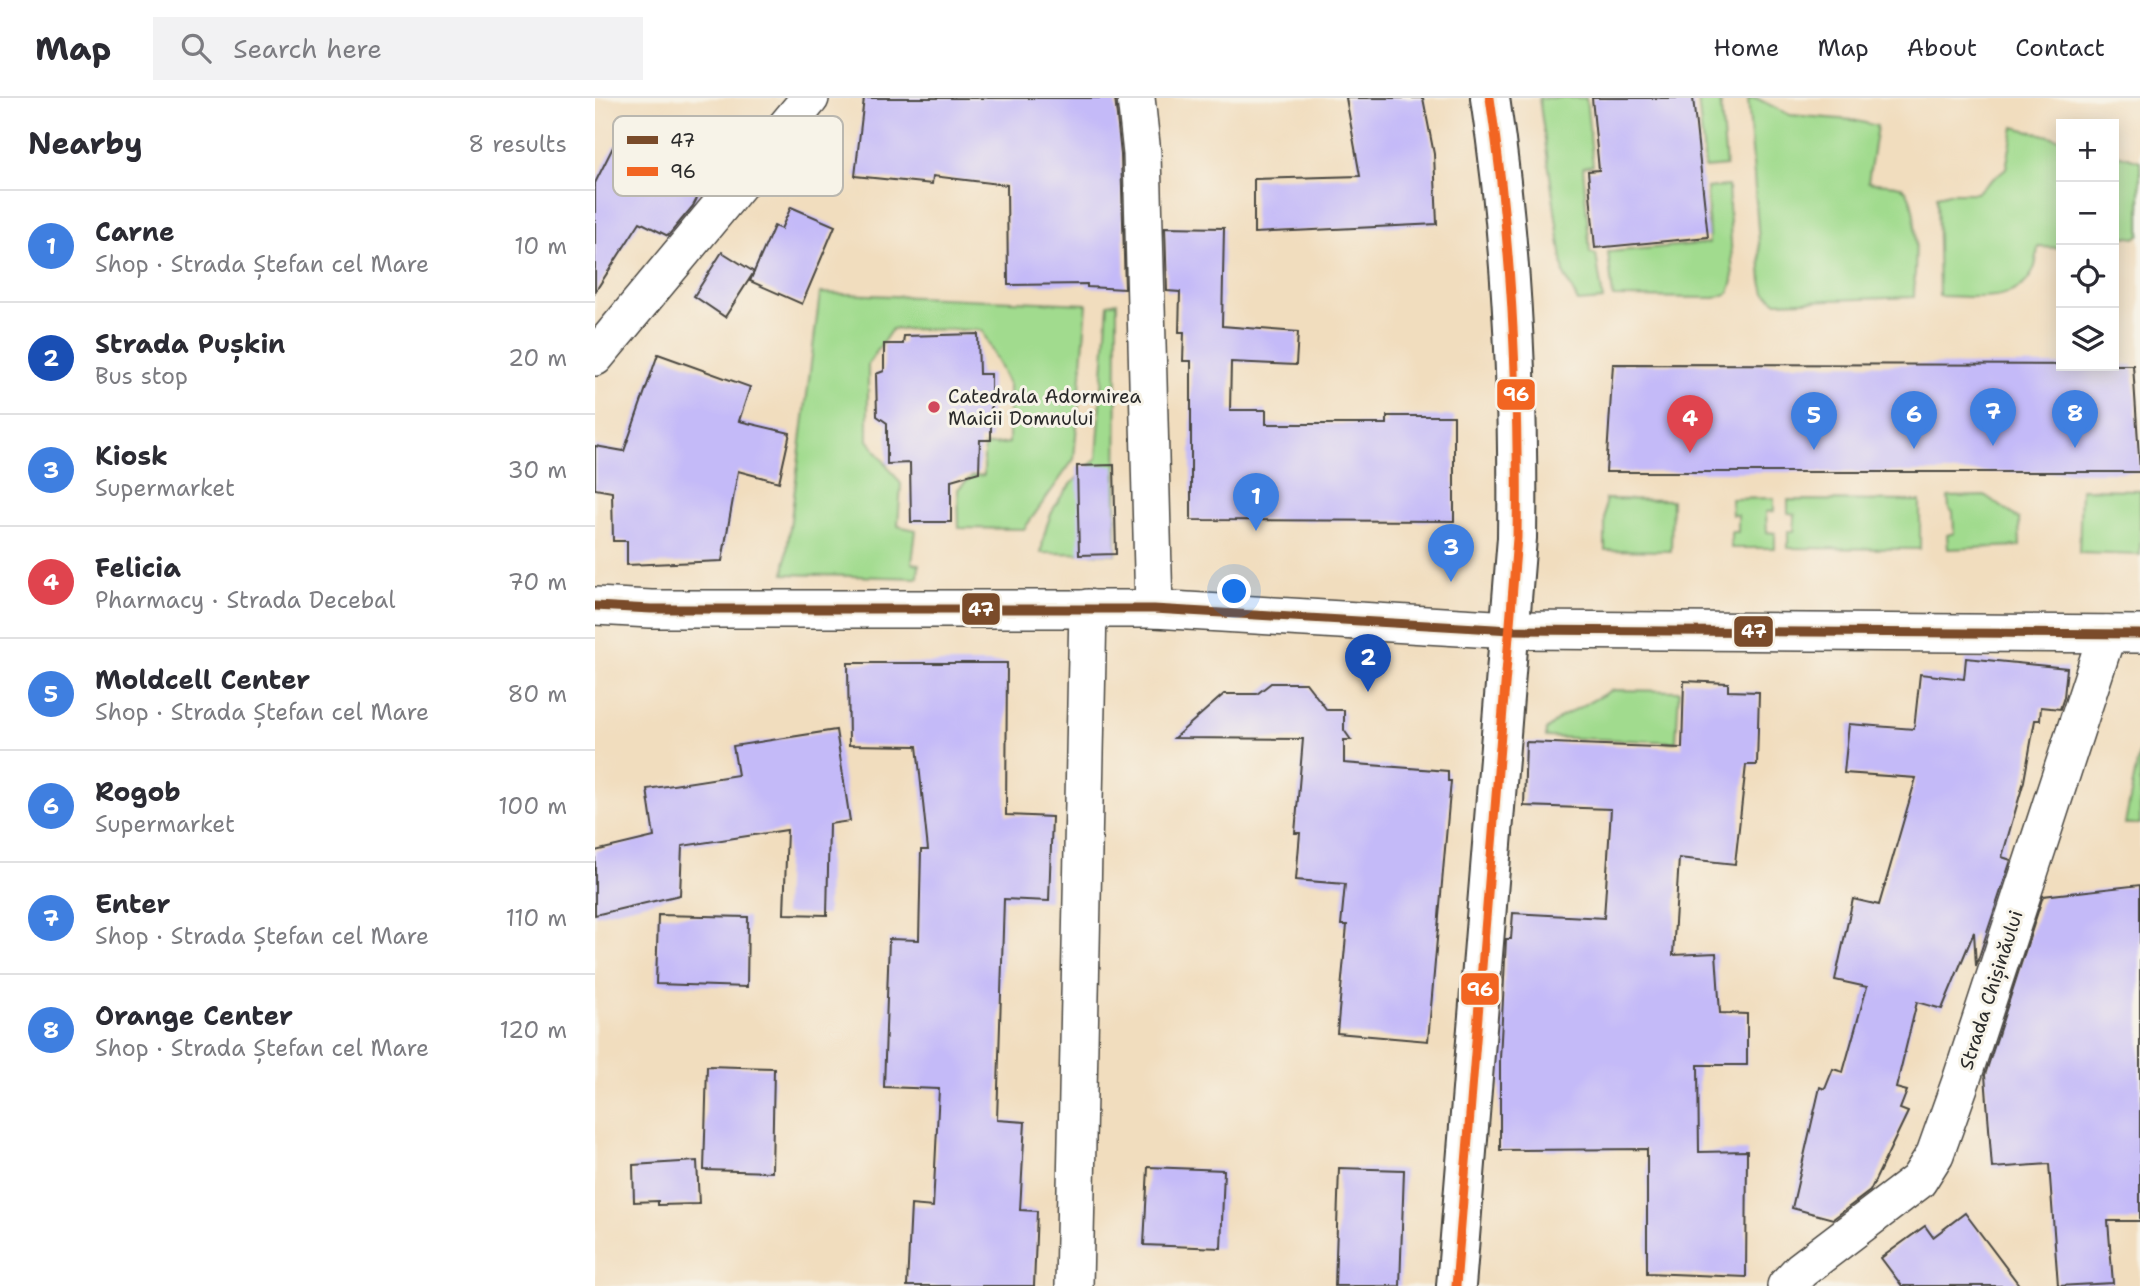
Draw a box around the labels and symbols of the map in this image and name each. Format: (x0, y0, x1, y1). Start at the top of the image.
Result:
legend (613, 116, 843, 196)
text: 47 (670, 128, 695, 153)
text: 96 (670, 159, 696, 184)
line badge: 96 (1496, 378, 1536, 411)
text: 96 (1503, 382, 1529, 407)
place label: Catedrala Adormirea Maicii Domnului (948, 384, 1142, 431)
pin: 7 (1970, 388, 2016, 446)
pin: 8 (2052, 390, 2098, 448)
pin: 6 (1891, 391, 1937, 449)
pin: 5 (1791, 392, 1837, 450)
pin: 4 (1667, 395, 1713, 453)
marker: Catedrala Adormirea Maicii Domnului (926, 399, 942, 415)
pin: 1 (1233, 473, 1279, 531)
pin: 3 (1428, 524, 1474, 582)
your location (1217, 574, 1251, 608)
line badge: 47 (961, 592, 1001, 626)
text: 47 (968, 597, 994, 622)
line badge: 47 (1733, 615, 1774, 648)
text: 47 (1741, 619, 1767, 644)
pin: 2 (1345, 634, 1391, 692)
street label: Strada Chișinăului (1953, 907, 2030, 1073)
line badge: 96 (1460, 972, 1500, 1006)
text: 96 (1467, 977, 1493, 1002)

